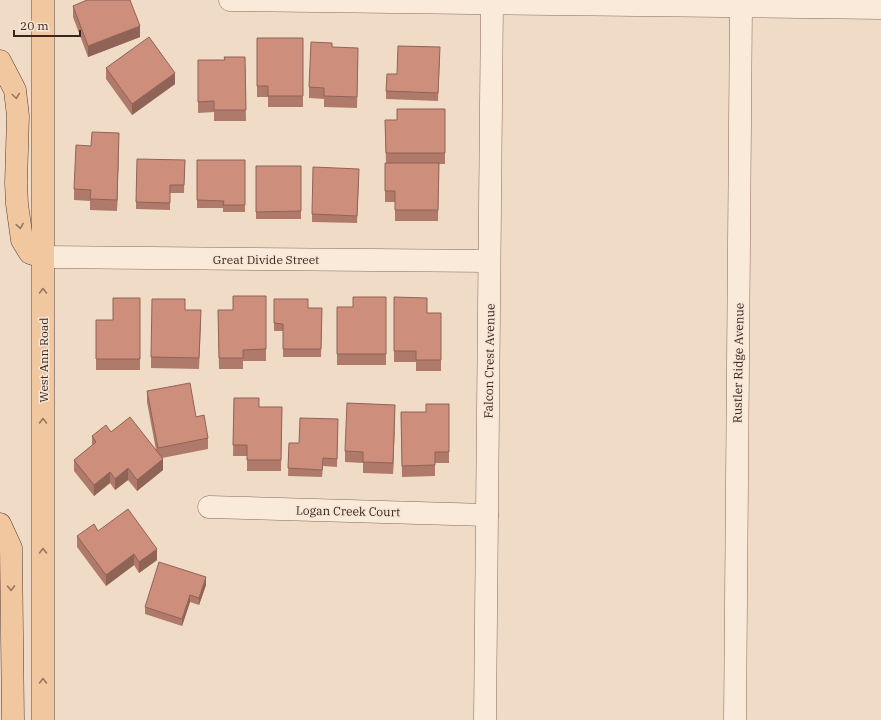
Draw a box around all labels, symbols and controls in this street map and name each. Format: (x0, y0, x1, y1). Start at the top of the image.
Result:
scale bar (14, 12, 80, 38)
text: 20 m (20, 18, 49, 33)
one-way arrow (11, 93, 20, 99)
one-way arrow (15, 223, 24, 229)
street label: Great Divide Street (213, 252, 319, 267)
one-way arrow (39, 288, 47, 294)
street label: Falcon Crest Avenue (480, 303, 498, 419)
street label: Rustler Ridge Avenue (729, 303, 747, 423)
street label: West Ann Road (36, 317, 51, 403)
one-way arrow (39, 418, 47, 424)
street label: Logan Creek Court (296, 503, 400, 519)
one-way arrow (39, 548, 47, 554)
one-way arrow (7, 585, 15, 591)
one-way arrow (39, 678, 47, 684)

